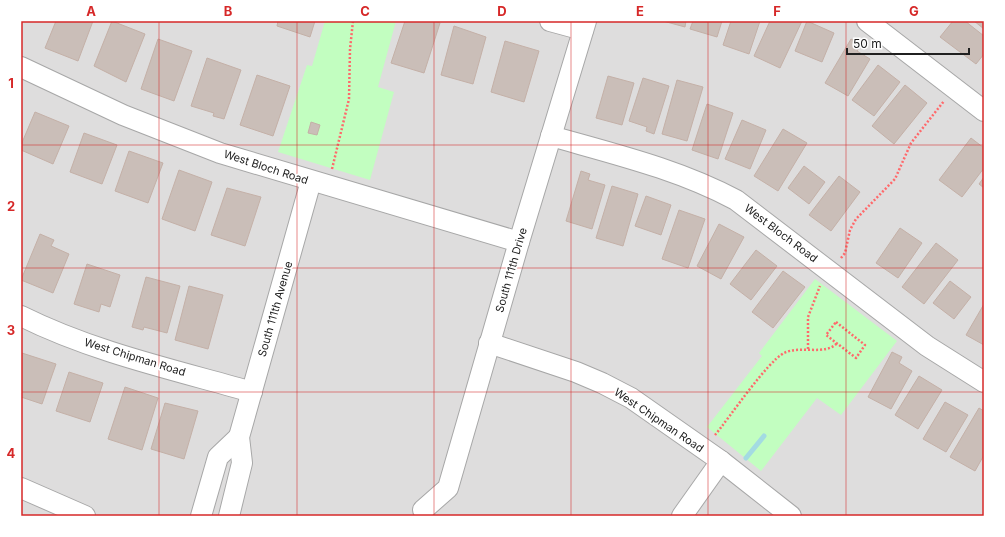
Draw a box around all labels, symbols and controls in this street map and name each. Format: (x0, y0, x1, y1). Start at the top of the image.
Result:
text: A (86, 3, 96, 19)
text: B (224, 3, 233, 19)
text: C (360, 3, 370, 19)
text: D (497, 3, 507, 19)
text: E (636, 3, 644, 19)
text: F (773, 3, 781, 19)
text: G (909, 3, 919, 19)
scale bar (847, 30, 969, 56)
text: 50 m (853, 36, 882, 51)
text: 1 (8, 75, 14, 91)
street label: West Bloch Road (222, 147, 310, 187)
text: 2 (7, 198, 15, 214)
street label: West Bloch Road (742, 201, 820, 265)
street label: South 111th Drive (492, 226, 530, 314)
street label: South 111th Avenue (255, 260, 295, 358)
text: 3 (7, 322, 15, 338)
street label: West Chipman Road (83, 335, 187, 379)
street label: West Chipman Road (612, 385, 706, 455)
text: 4 (7, 445, 16, 461)

